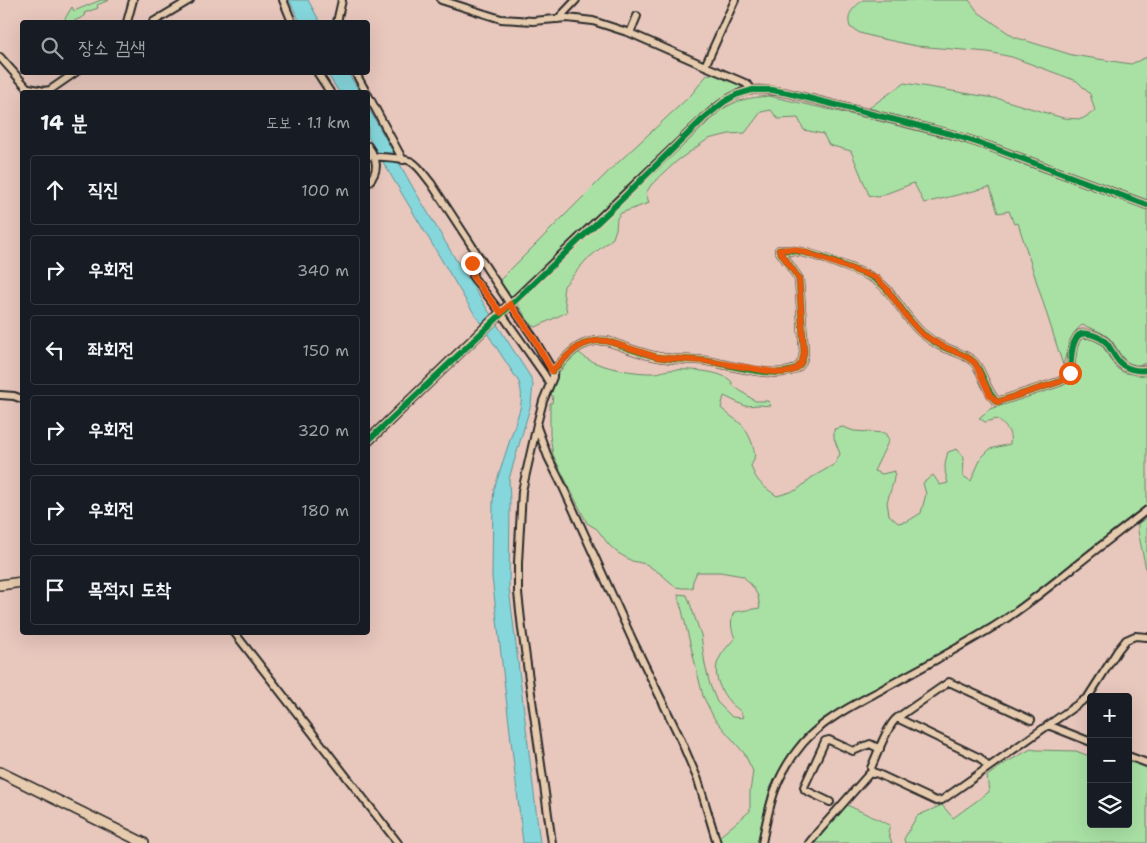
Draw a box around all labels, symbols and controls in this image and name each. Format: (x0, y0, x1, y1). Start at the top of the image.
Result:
search box (20, 20, 370, 75)
icon: search (38, 34, 66, 62)
text: 장소 검색 (78, 35, 146, 60)
text: 14 분 (40, 109, 88, 137)
text: 도보 · 1.1 km (266, 112, 350, 133)
icon: ahead (41, 176, 69, 204)
text: 직진 (88, 177, 119, 202)
text: 100 m (301, 180, 349, 201)
route end (461, 252, 484, 275)
icon: right (41, 256, 69, 284)
text: 우회전 (88, 257, 134, 282)
text: 340 m (297, 260, 349, 281)
icon: left (41, 336, 69, 364)
text: 좌회전 (88, 337, 134, 362)
text: 150 m (302, 340, 349, 361)
route start (1059, 362, 1082, 385)
icon: right (41, 416, 69, 444)
text: 우회전 (88, 417, 134, 442)
text: 320 m (298, 420, 349, 441)
icon: right (41, 496, 69, 524)
text: 우회전 (88, 497, 134, 522)
text: 180 m (301, 500, 349, 521)
icon: arrive (41, 576, 69, 604)
text: 목적지 도착 (88, 577, 171, 602)
map controls (1087, 693, 1132, 828)
button: + (1087, 693, 1132, 738)
button: − (1087, 738, 1132, 783)
button: layers (1087, 783, 1132, 828)

